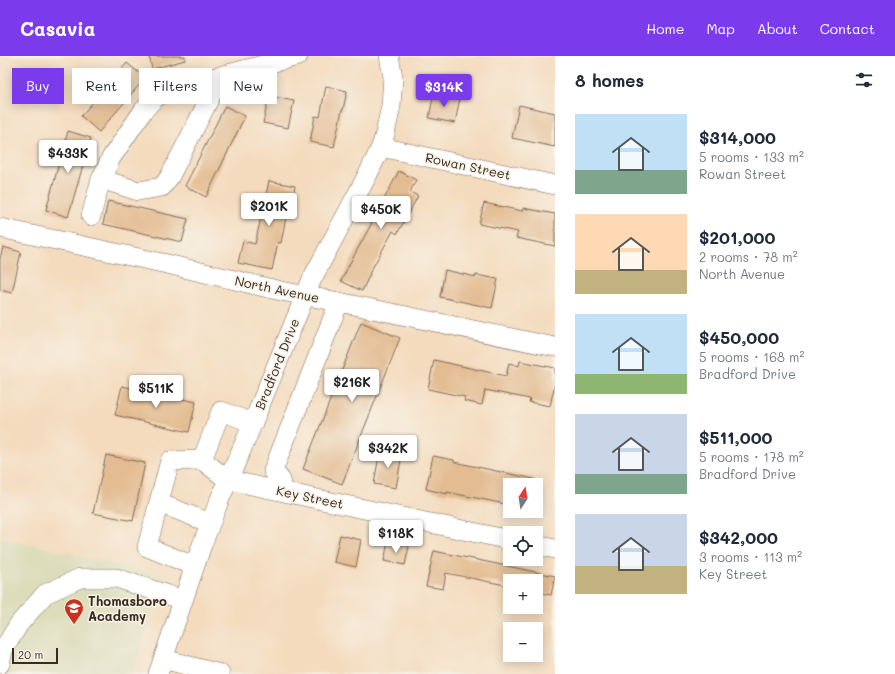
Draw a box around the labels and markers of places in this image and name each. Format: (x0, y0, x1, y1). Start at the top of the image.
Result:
pin: $314K (416, 74, 472, 108)
pin: $433K (40, 140, 96, 174)
pin: $201K (241, 193, 297, 227)
pin: $450K (353, 196, 409, 230)
pin: $216K (324, 369, 380, 403)
pin: $511K (128, 375, 184, 409)
pin: $342K (360, 435, 416, 469)
pin: $118K (368, 520, 424, 554)
place label: Thomasboro Academy (88, 592, 167, 625)
school or university icon: Thomasboro Academy (63, 597, 85, 625)

